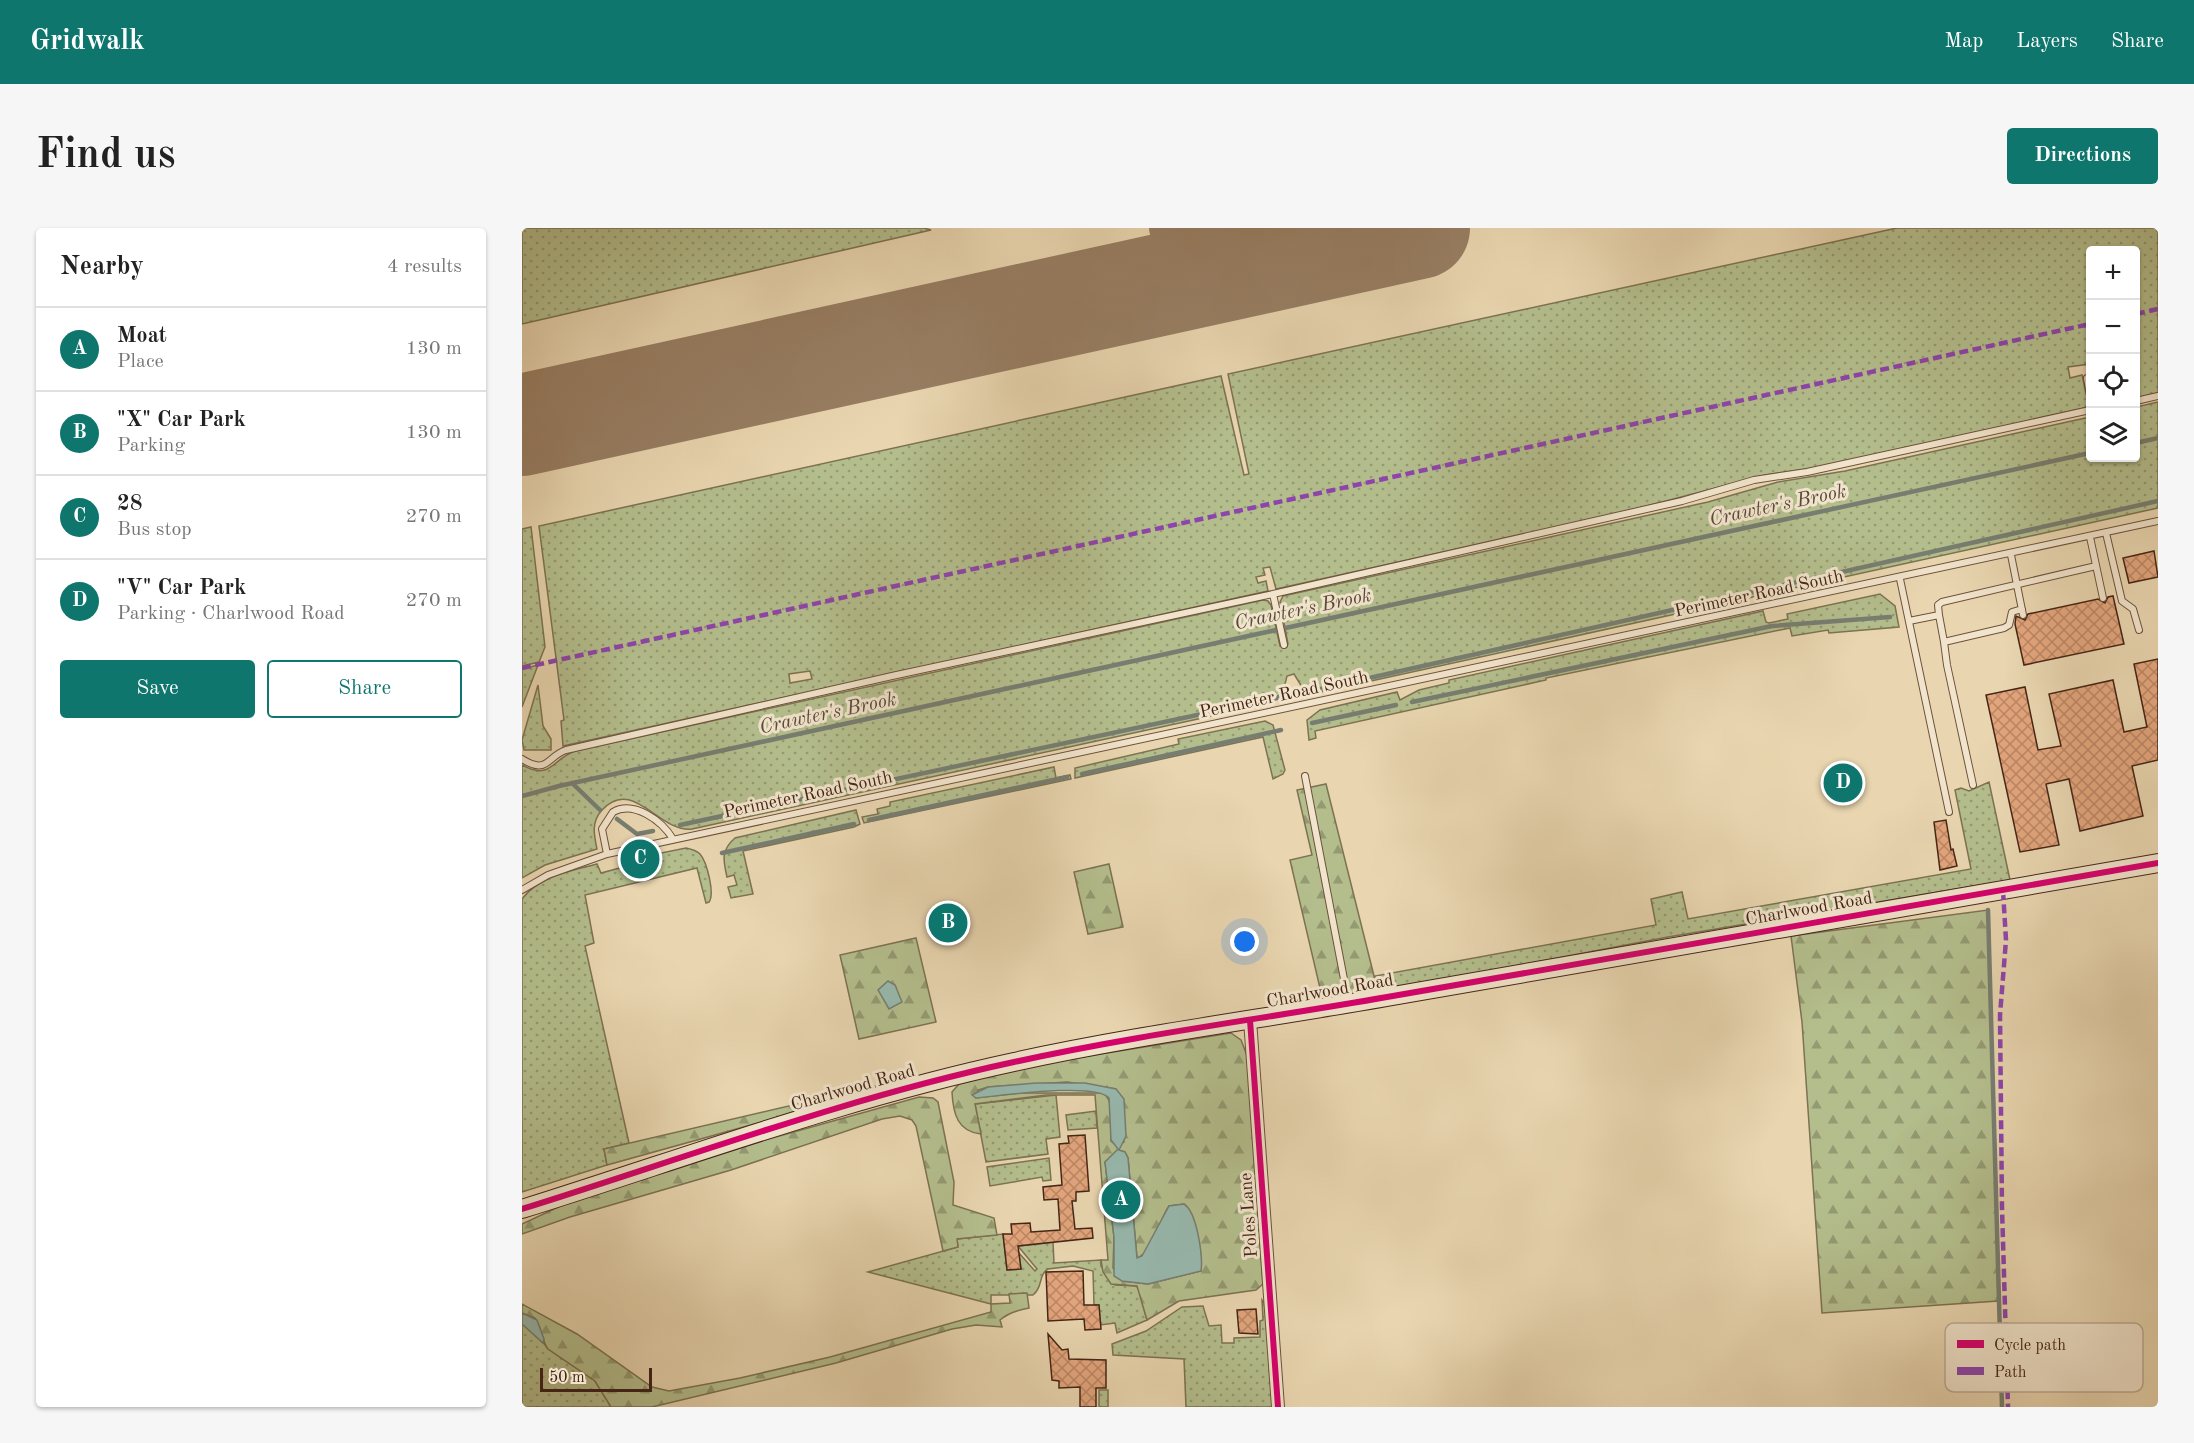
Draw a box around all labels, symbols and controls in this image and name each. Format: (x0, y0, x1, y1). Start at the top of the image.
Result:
text: Gridwalk (30, 28, 145, 56)
text: Map (1944, 31, 1983, 52)
text: Layers (2016, 31, 2078, 52)
text: Share (2111, 31, 2164, 52)
button: Directions (2007, 128, 2158, 184)
text: Find us (36, 135, 175, 177)
map controls (2086, 246, 2140, 462)
button: + (2086, 246, 2140, 300)
text: Nearby (60, 254, 144, 280)
text: 4 results (387, 257, 462, 277)
button: − (2086, 300, 2140, 354)
text: Moat (117, 325, 167, 347)
text: A (72, 339, 87, 359)
text: 130 m (406, 339, 462, 359)
text: Place (117, 352, 164, 372)
button: locate (2086, 354, 2140, 408)
button: layers (2086, 408, 2140, 462)
text: "X" Car Park (117, 409, 246, 431)
text: B (72, 423, 87, 443)
text: 130 m (406, 423, 462, 443)
text: Parking (117, 436, 185, 456)
water label: Crawter's Brook (1708, 482, 1849, 530)
text: 28 (117, 493, 143, 515)
text: C (73, 507, 86, 527)
text: 270 m (406, 507, 462, 527)
text: Bus stop (117, 520, 192, 540)
street label: Perimeter Road South (1673, 567, 1845, 621)
text: "V" Car Park (117, 577, 246, 599)
water label: Crawter's Brook (1233, 586, 1374, 634)
text: D (72, 591, 87, 611)
text: 270 m (406, 591, 462, 611)
text: Parking · Charlwood Road (117, 604, 345, 624)
button: Save (60, 660, 255, 718)
button: Share (267, 660, 462, 718)
street label: Perimeter Road South (1198, 668, 1370, 722)
water label: Crawter's Brook (758, 690, 899, 738)
pin: D (1824, 760, 1862, 806)
street label: Perimeter Road South (722, 768, 894, 822)
pin: C (620, 836, 660, 882)
street label: Charlwood Road (1744, 889, 1874, 929)
pin: B (928, 900, 968, 946)
your location (1230, 927, 1259, 956)
street label: Charlwood Road (1265, 971, 1395, 1011)
street label: Charlwood Road (789, 1062, 917, 1114)
street label: Poles Lane (1237, 1172, 1261, 1258)
pin: A (1102, 1178, 1140, 1222)
legend (1945, 1323, 2143, 1392)
text: Cycle path (1994, 1338, 2066, 1354)
scale bar (540, 1365, 652, 1392)
text: Path (1994, 1365, 2027, 1381)
text: 50 m (549, 1370, 585, 1386)

